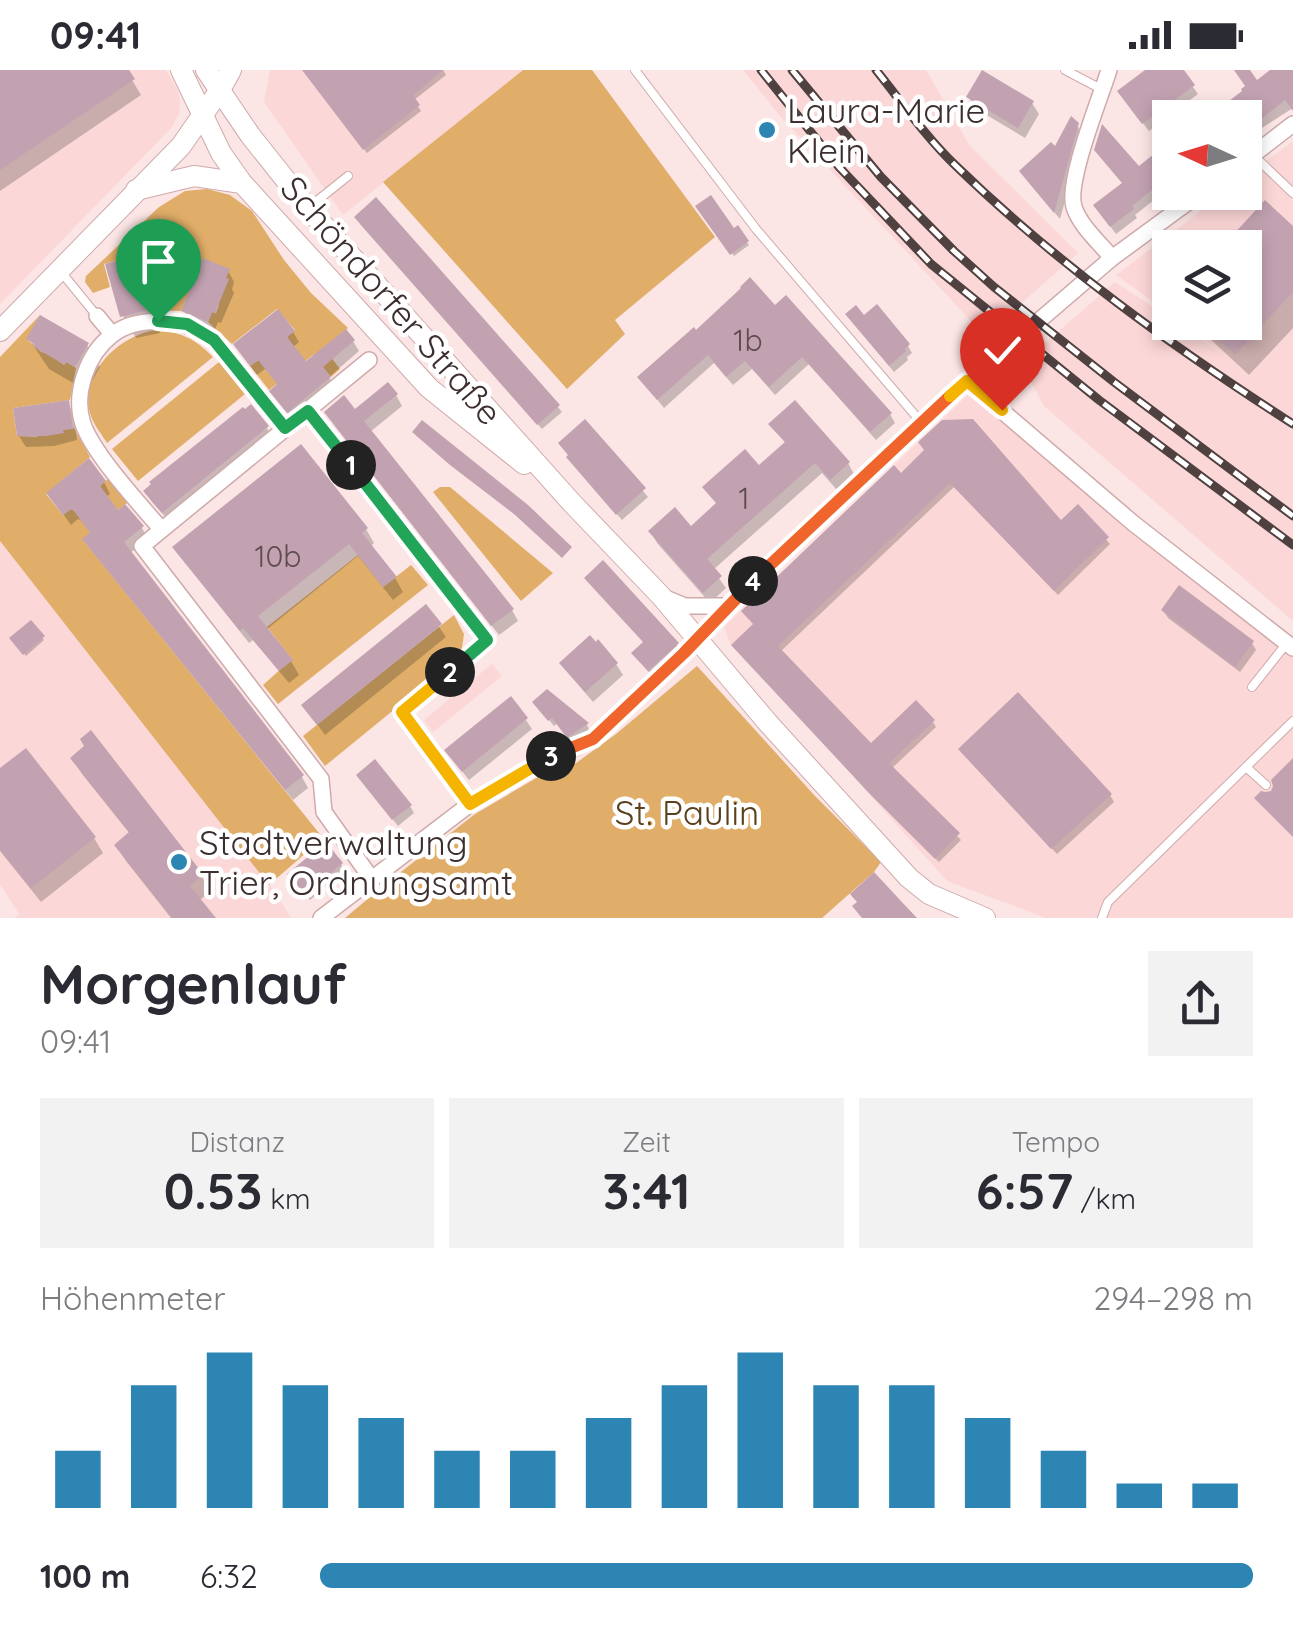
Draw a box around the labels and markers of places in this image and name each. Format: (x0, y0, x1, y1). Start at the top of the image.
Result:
place label: Laura-Marie Klein (787, 88, 985, 172)
marker: Laura-Marie Klein (756, 119, 778, 141)
pin (116, 219, 201, 322)
pin (960, 308, 1045, 411)
pin: 1 (326, 440, 376, 490)
pin: 4 (728, 556, 778, 606)
pin: 2 (425, 647, 475, 697)
pin: 3 (526, 731, 576, 781)
place label: Stadtverwaltung Trier, Ordnungsamt (199, 820, 513, 904)
marker: Stadtverwaltung Trier, Ordnungsamt (168, 851, 190, 873)

